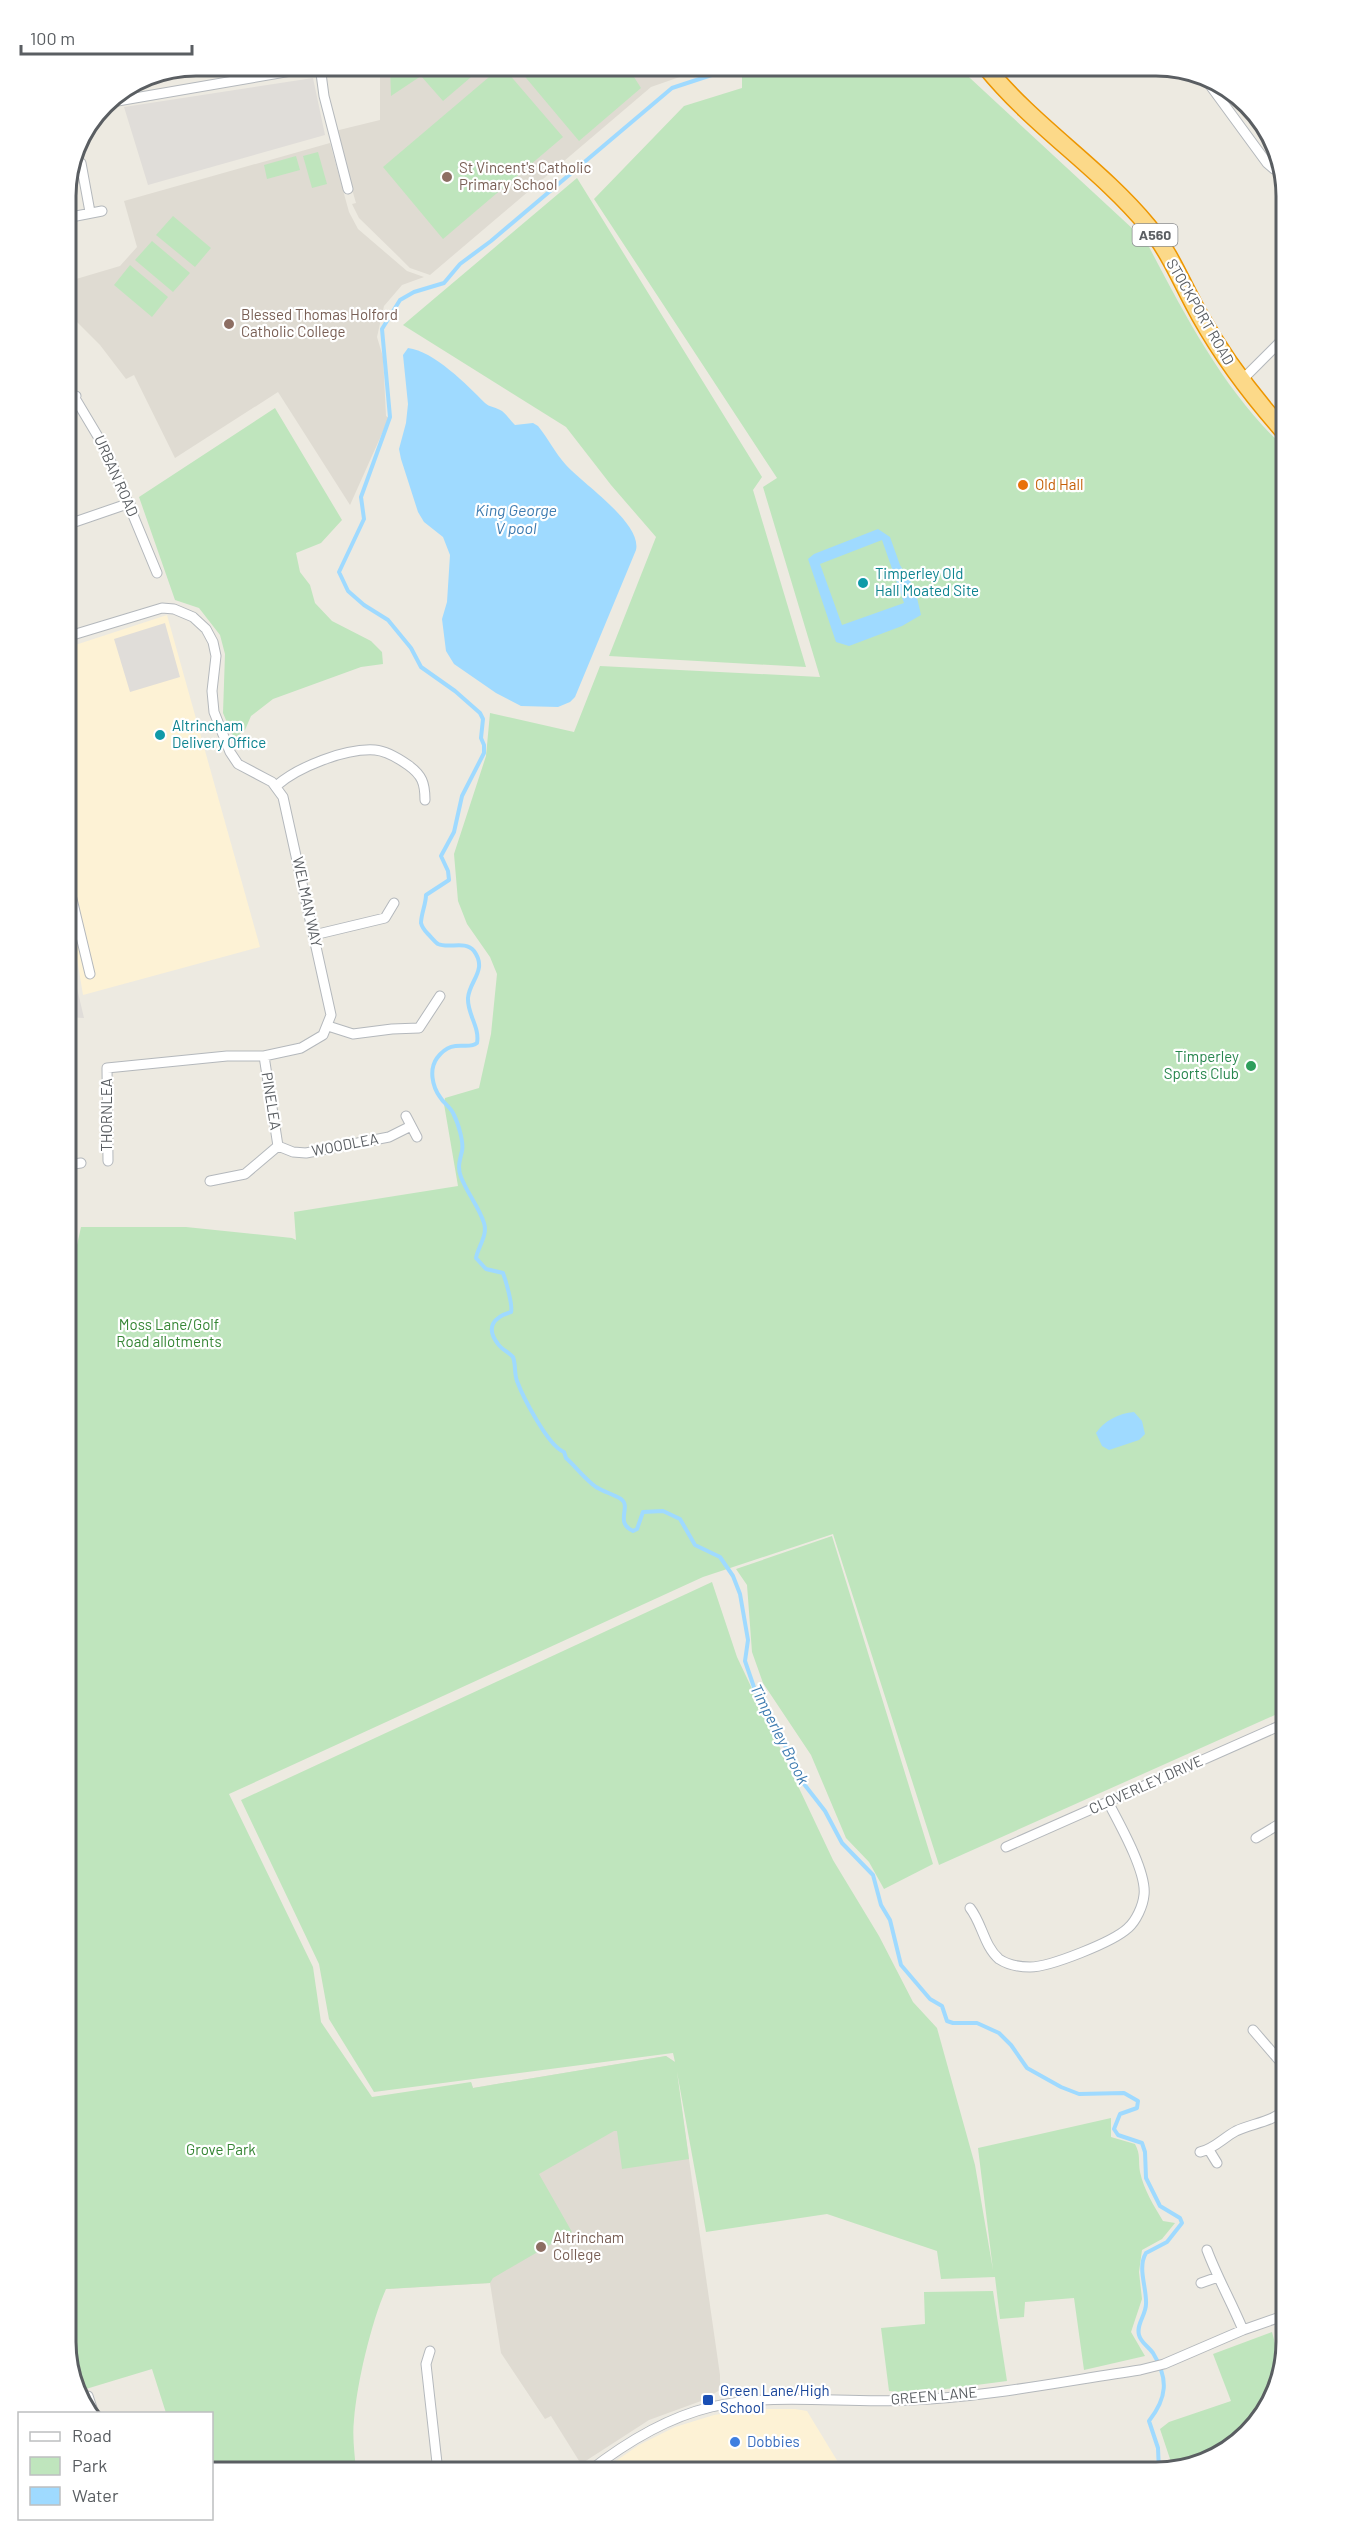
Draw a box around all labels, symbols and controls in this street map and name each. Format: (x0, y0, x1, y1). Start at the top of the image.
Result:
scale bar (21, 18, 192, 56)
text: 100 m (30, 27, 75, 49)
place label: St Vincent's Catholic Primary School (459, 158, 591, 193)
marker: St Vincent's Catholic Primary School (440, 170, 454, 184)
road number: A560 (1132, 224, 1178, 246)
street label: STOCKPORT ROAD (1163, 255, 1239, 368)
place label: Blessed Thomas Holford Catholic College (241, 305, 398, 340)
marker: Blessed Thomas Holford Catholic College (222, 317, 236, 331)
street label: URBAN ROAD (91, 432, 143, 519)
place label: Old Hall (1035, 475, 1083, 493)
marker: Old Hall (1016, 478, 1030, 492)
water label: King George V pool (475, 500, 557, 537)
place label: Timperley Old Hall Moated Site (875, 564, 979, 599)
marker: Timperley Old Hall Moated Site (856, 576, 870, 590)
place label: Altrincham Delivery Office (172, 716, 266, 751)
marker: Altrincham Delivery Office (153, 728, 167, 742)
street label: WELMAN WAY (290, 855, 326, 949)
place label: Timperley Sports Club (1164, 1047, 1239, 1082)
marker: Timperley Sports Club (1244, 1059, 1258, 1073)
street label: PINELEA (259, 1071, 285, 1131)
street label: THORNLEA (97, 1078, 115, 1152)
street label: WOODLEA (310, 1129, 380, 1159)
park label: Moss Lane/Golf Road allotments (116, 1315, 222, 1350)
water label: Timperley Brook (747, 1681, 814, 1787)
street label: CLOVERLEY DRIVE (1086, 1751, 1205, 1817)
park label: Grove Park (186, 2140, 256, 2158)
place label: Altrincham College (553, 2228, 624, 2263)
marker: Altrincham College (534, 2240, 548, 2254)
place label: Green Lane/High School (720, 2381, 830, 2416)
street label: GREEN LANE (890, 2382, 978, 2408)
marker: Green Lane/High School (701, 2393, 715, 2407)
legend (18, 2412, 213, 2520)
text: Road (72, 2424, 112, 2446)
place label: Dobbies (747, 2432, 800, 2450)
marker: Dobbies (728, 2435, 742, 2449)
text: Park (72, 2454, 107, 2476)
text: Water (72, 2484, 119, 2506)

